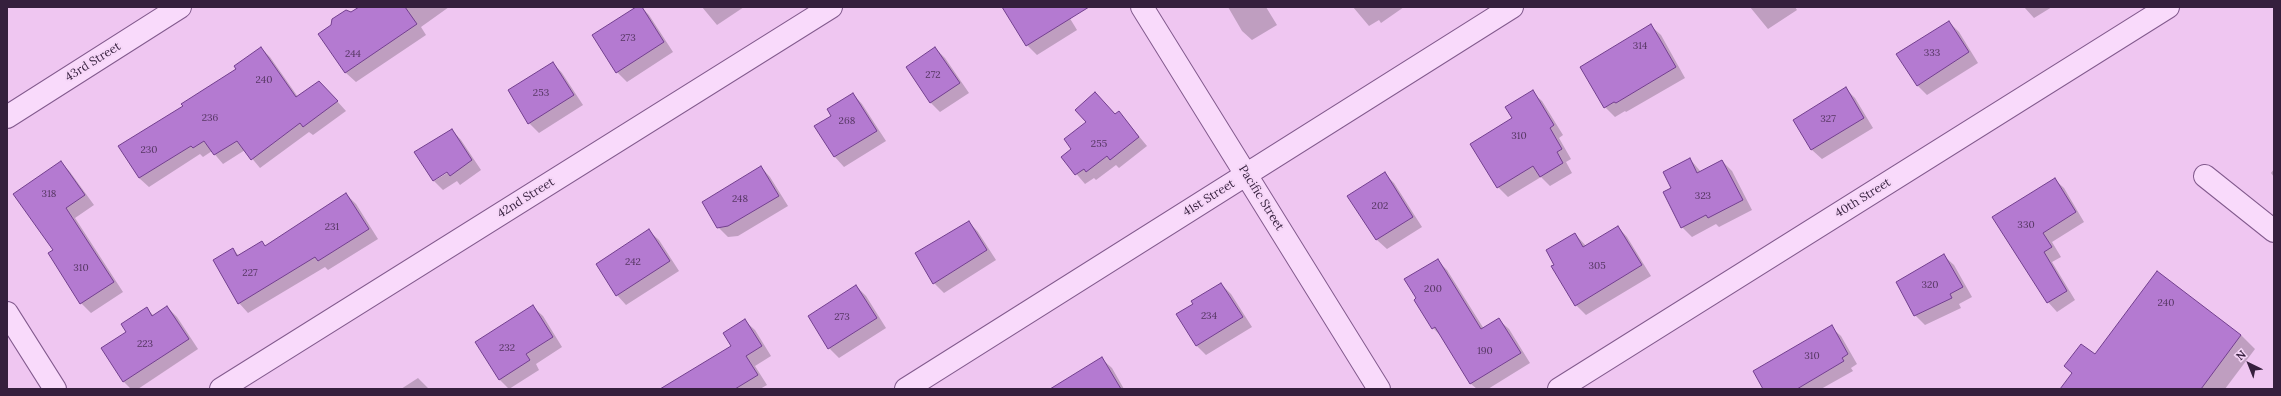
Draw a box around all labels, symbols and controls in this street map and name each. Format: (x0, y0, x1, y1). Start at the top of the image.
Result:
house number: 273 (620, 32, 636, 44)
street label: 43rd Street (63, 39, 123, 85)
house number: 314 (1633, 40, 1647, 52)
house number: 333 (1924, 47, 1940, 59)
house number: 244 (345, 48, 361, 60)
house number: 272 (925, 69, 941, 81)
house number: 240 (256, 74, 272, 86)
house number: 253 (533, 87, 549, 99)
house number: 236 (202, 112, 218, 124)
house number: 327 (1820, 113, 1836, 125)
house number: 268 (839, 115, 855, 127)
house number: 310 (1511, 130, 1527, 142)
house number: 255 (1091, 138, 1107, 150)
house number: 230 (141, 144, 157, 156)
street label: Pacific Street (1235, 163, 1287, 233)
street label: 42nd Street (495, 175, 557, 221)
street label: 40th Street (1832, 175, 1894, 221)
street label: 41st Street (1180, 176, 1238, 220)
house number: 318 (42, 188, 56, 200)
house number: 323 (1695, 190, 1711, 202)
house number: 248 (732, 193, 748, 205)
house number: 202 (1372, 200, 1388, 212)
house number: 330 (2017, 219, 2035, 231)
house number: 231 (325, 221, 339, 233)
house number: 242 (625, 256, 641, 268)
house number: 305 (1588, 260, 1606, 272)
house number: 310 (73, 262, 89, 274)
house number: 227 (242, 267, 258, 279)
house number: 320 (1921, 279, 1939, 291)
house number: 200 (1424, 283, 1442, 295)
house number: 240 (2158, 297, 2174, 309)
house number: 234 (1201, 310, 1217, 322)
house number: 273 (834, 311, 850, 323)
house number: 223 (137, 338, 153, 350)
house number: 232 (499, 342, 515, 354)
north arrow (2229, 344, 2269, 384)
house number: 190 (1477, 345, 1493, 357)
text: N (2233, 347, 2249, 363)
house number: 310 (1804, 350, 1820, 362)

